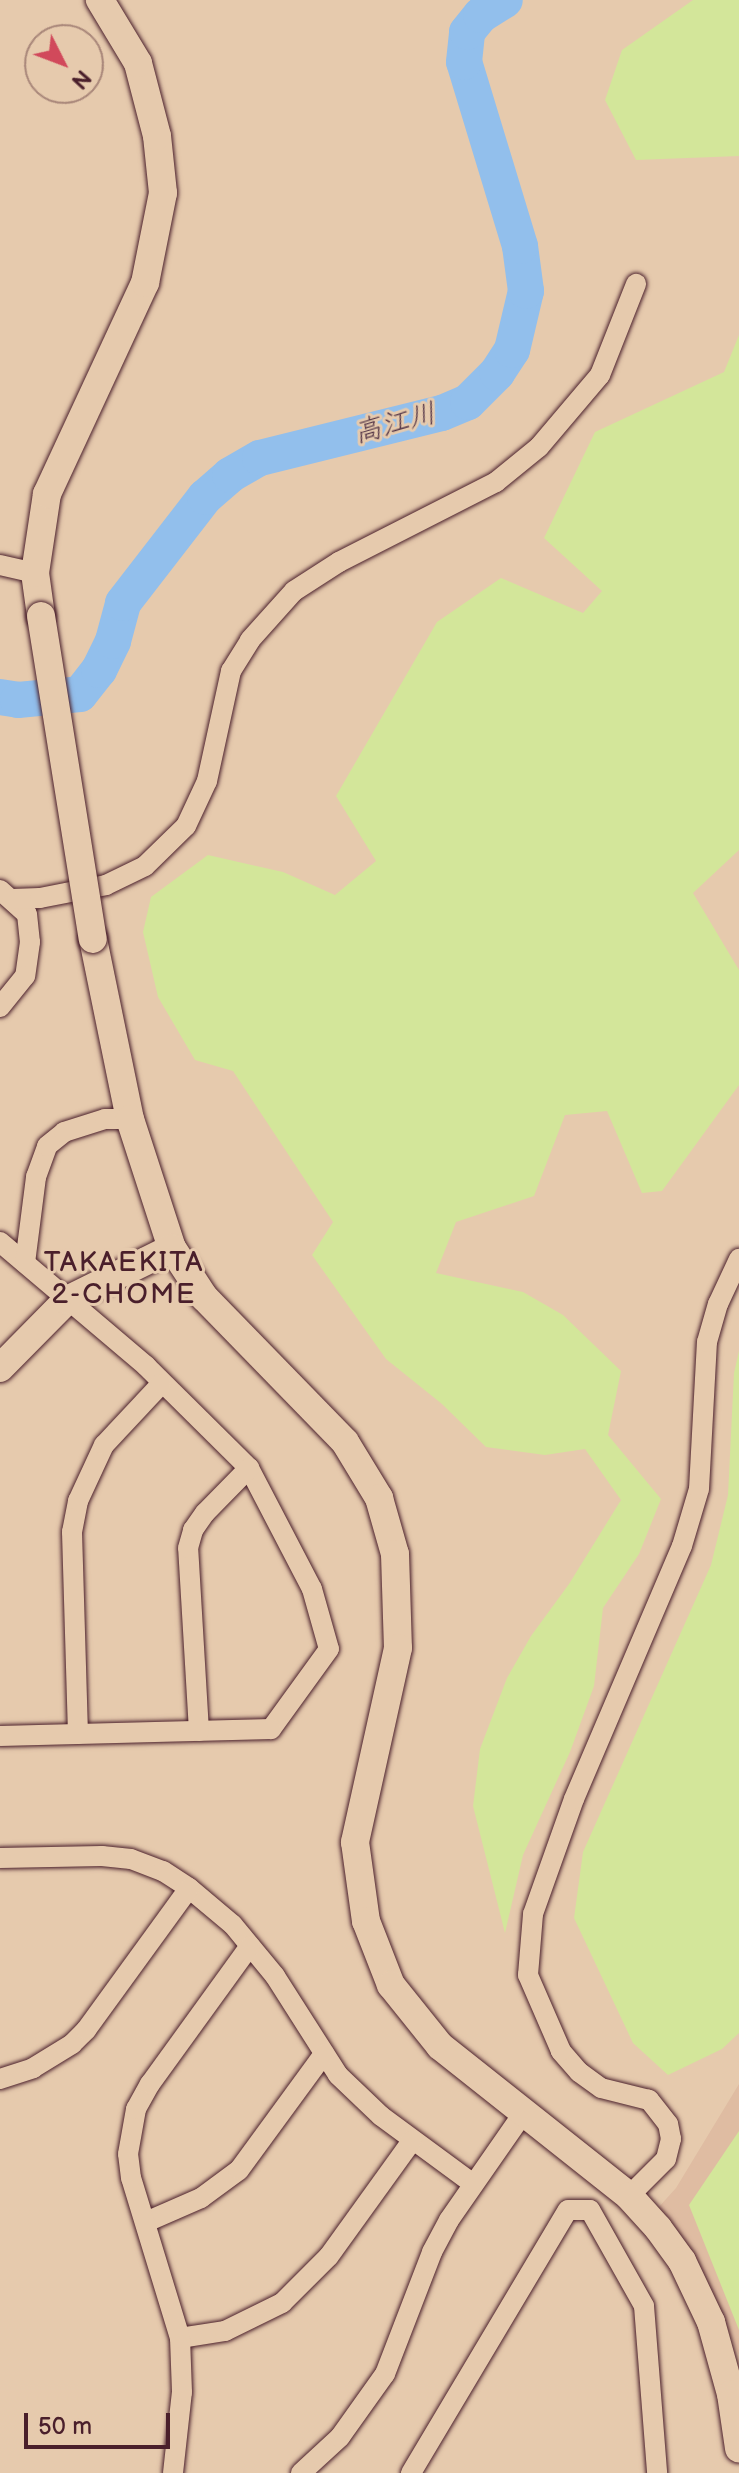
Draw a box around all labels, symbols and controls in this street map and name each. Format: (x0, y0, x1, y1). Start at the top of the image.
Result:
north arrow (24, 24, 104, 104)
text: N (65, 64, 96, 94)
water label: 高江川 (350, 397, 440, 451)
district label: TAKAEKITA 2-CHOME (44, 1246, 204, 1312)
scale bar (28, 2397, 174, 2447)
text: 50 m (38, 2412, 92, 2441)

